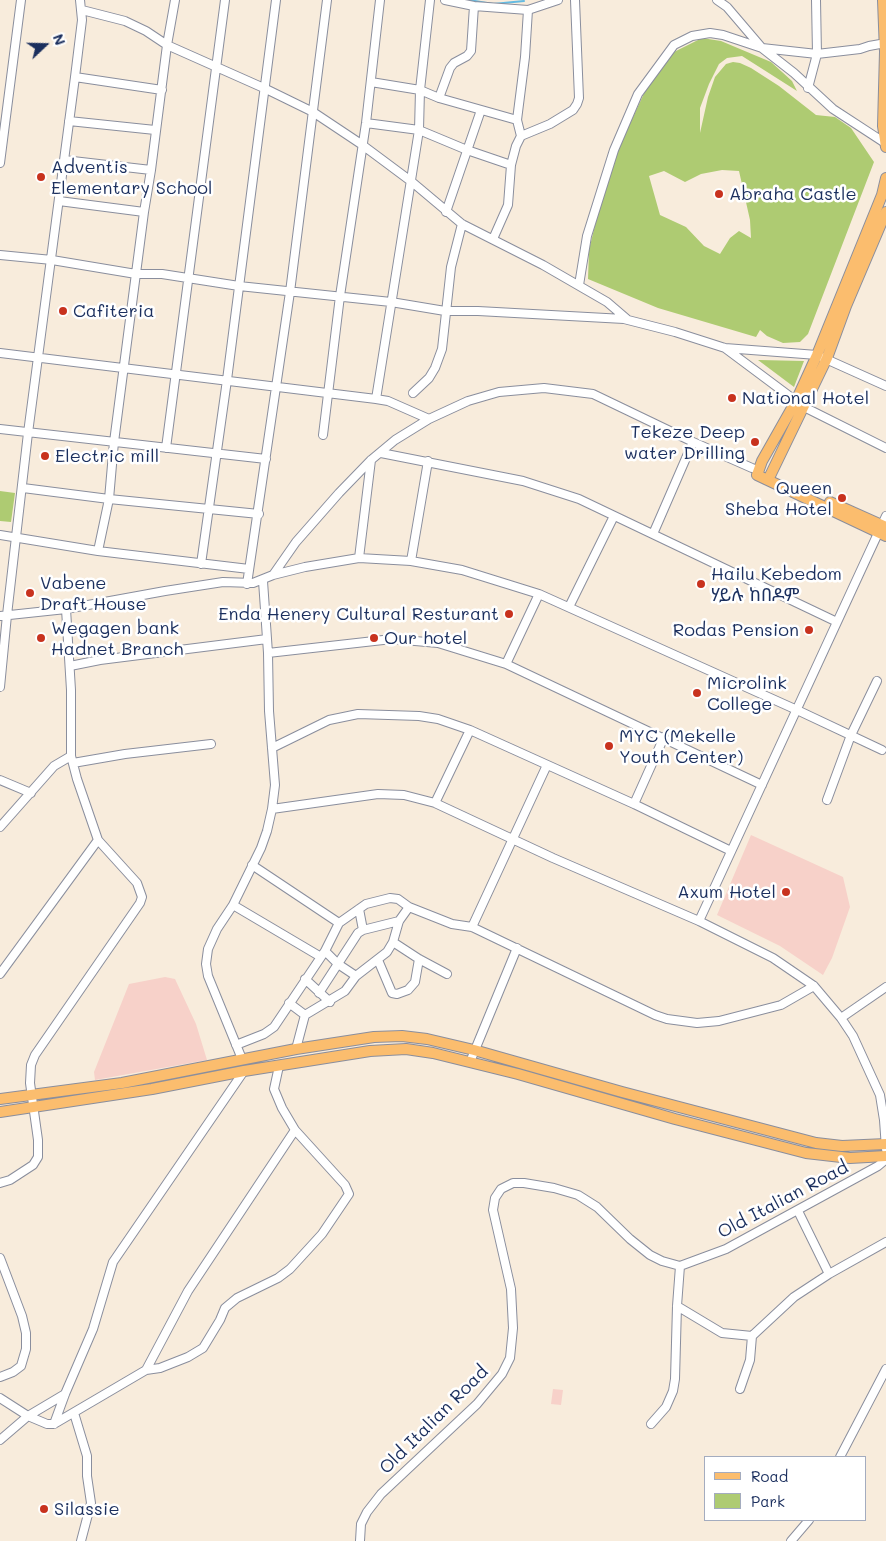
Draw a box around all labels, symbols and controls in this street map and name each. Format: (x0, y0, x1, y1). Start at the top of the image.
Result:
north arrow (20, 20, 70, 70)
text: N (49, 31, 70, 48)
place label: Adventis Elementary School (51, 156, 212, 198)
marker: Adventis Elementary School (35, 171, 47, 183)
place label: Abraha Castle (729, 183, 857, 205)
marker: Abraha Castle (713, 188, 725, 200)
place label: Cafiteria (73, 300, 154, 322)
marker: Cafiteria (57, 305, 69, 317)
place label: National Hotel (742, 387, 869, 409)
marker: National Hotel (726, 392, 738, 404)
place label: Tekeze Deep water Drilling (624, 421, 745, 464)
marker: Tekeze Deep water Drilling (749, 436, 761, 448)
place label: Electric mill (55, 445, 159, 467)
marker: Electric mill (39, 450, 51, 462)
place label: Queen Sheba Hotel (725, 477, 832, 520)
marker: Queen Sheba Hotel (836, 492, 848, 504)
place label: Hailu Kebedom ሃይሉ ከበዶም (711, 563, 842, 606)
place label: Vabene Draft House (40, 572, 147, 614)
marker: Hailu Kebedom ሃይሉ ከበዶም (695, 578, 707, 590)
marker: Vabene Draft House (24, 587, 36, 599)
place label: Enda Henery Cultural Resturant (218, 603, 499, 625)
marker: Enda Henery Cultural Resturant (503, 608, 515, 620)
place label: Wegagen bank Hadnet Branch (51, 617, 183, 660)
place label: Rodas Pension (673, 619, 799, 641)
marker: Rodas Pension (803, 624, 815, 636)
place label: Our hotel (384, 627, 467, 649)
marker: Wegagen bank Hadnet Branch (35, 632, 47, 644)
marker: Our hotel (368, 632, 380, 644)
place label: Microlink College (707, 672, 787, 714)
marker: Microlink College (691, 687, 703, 699)
place label: MYC (Mekelle Youth Center) (619, 725, 743, 768)
marker: MYC (Mekelle Youth Center) (603, 740, 615, 752)
place label: Axum Hotel (677, 881, 776, 903)
marker: Axum Hotel (780, 886, 792, 898)
street label: Old Italian Road (714, 1156, 852, 1244)
street label: Old Italian Road (375, 1361, 493, 1479)
legend (704, 1456, 866, 1521)
text: Road (751, 1466, 788, 1486)
text: Park (751, 1491, 785, 1511)
place label: Silassie (54, 1498, 120, 1520)
marker: Silassie (38, 1503, 50, 1515)

